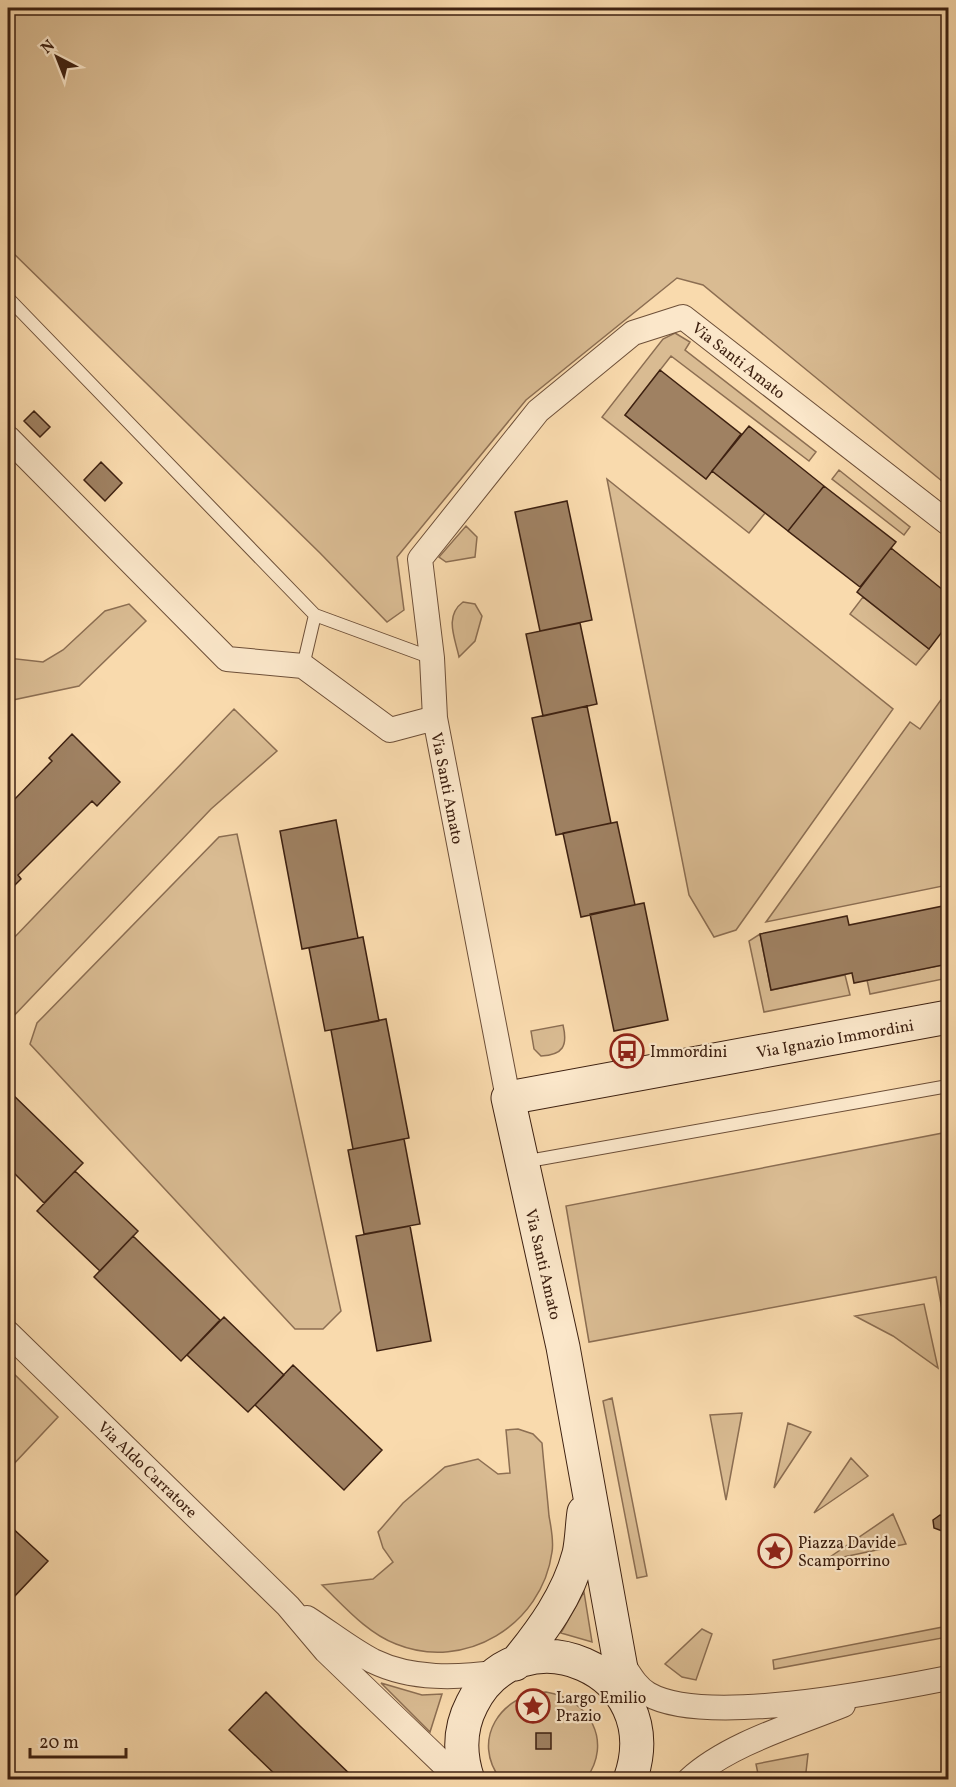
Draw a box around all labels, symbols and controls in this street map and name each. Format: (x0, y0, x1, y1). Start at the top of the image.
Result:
north arrow (27, 27, 87, 87)
text: N (37, 35, 60, 59)
street label: Via Santi Amato (686, 318, 789, 405)
street label: Via Santi Amato (424, 731, 468, 846)
street label: Via Ignazio Immordini (755, 1015, 916, 1065)
bus stop icon: Immordini (609, 1033, 645, 1069)
place label: Immordini (650, 1042, 728, 1064)
street label: Via Santi Amato (519, 1207, 566, 1322)
street label: Via Aldo Carratore (92, 1417, 201, 1524)
place icon: Piazza Davide Scamporrino (757, 1533, 793, 1569)
place label: Piazza Davide Scamporrino (798, 1533, 896, 1573)
place icon: Largo Emilio Prazio (515, 1688, 551, 1724)
place label: Largo Emilio Prazio (556, 1688, 646, 1728)
scale bar (30, 1721, 126, 1759)
text: 20 m (39, 1731, 79, 1756)

